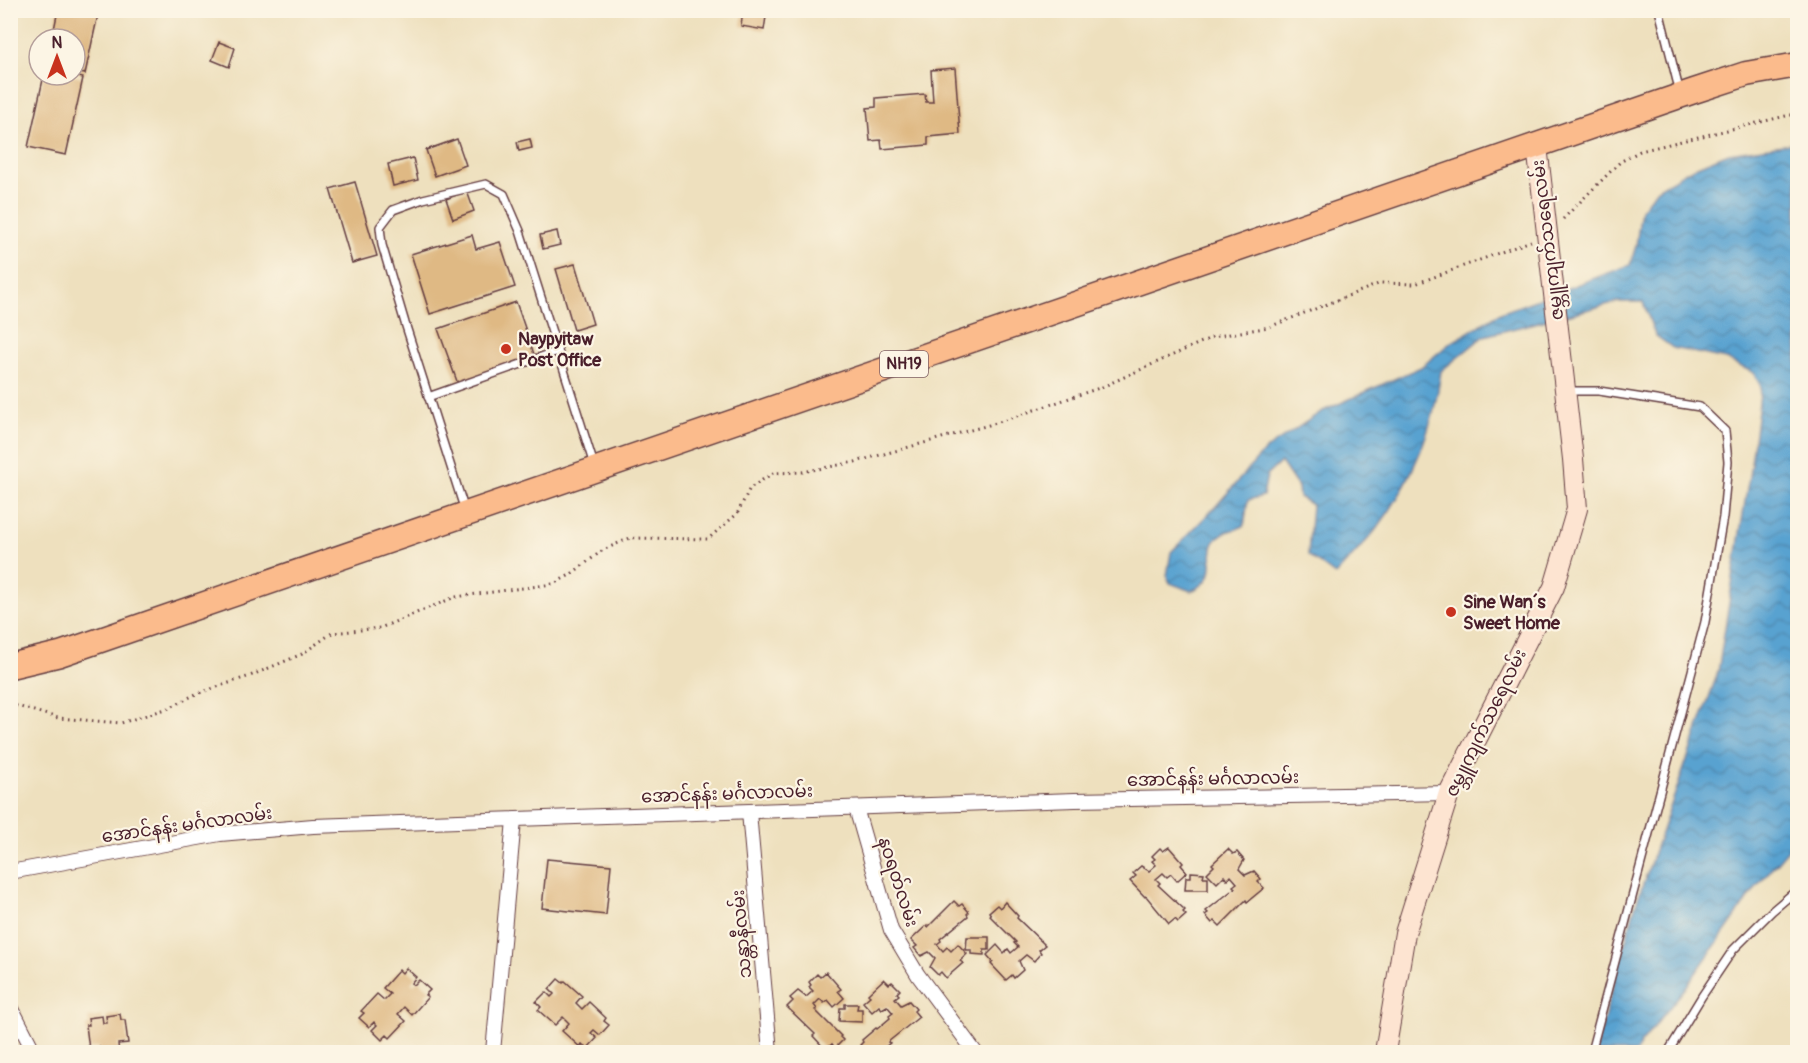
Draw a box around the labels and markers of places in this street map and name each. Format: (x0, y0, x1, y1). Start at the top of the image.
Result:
place label: Naypyitaw Post Office (518, 328, 602, 372)
marker: Naypyitaw Post Office (499, 342, 513, 356)
place label: Sine Wan´s Sweet Home (1463, 591, 1561, 635)
marker: Sine Wan´s Sweet Home (1444, 605, 1458, 619)

